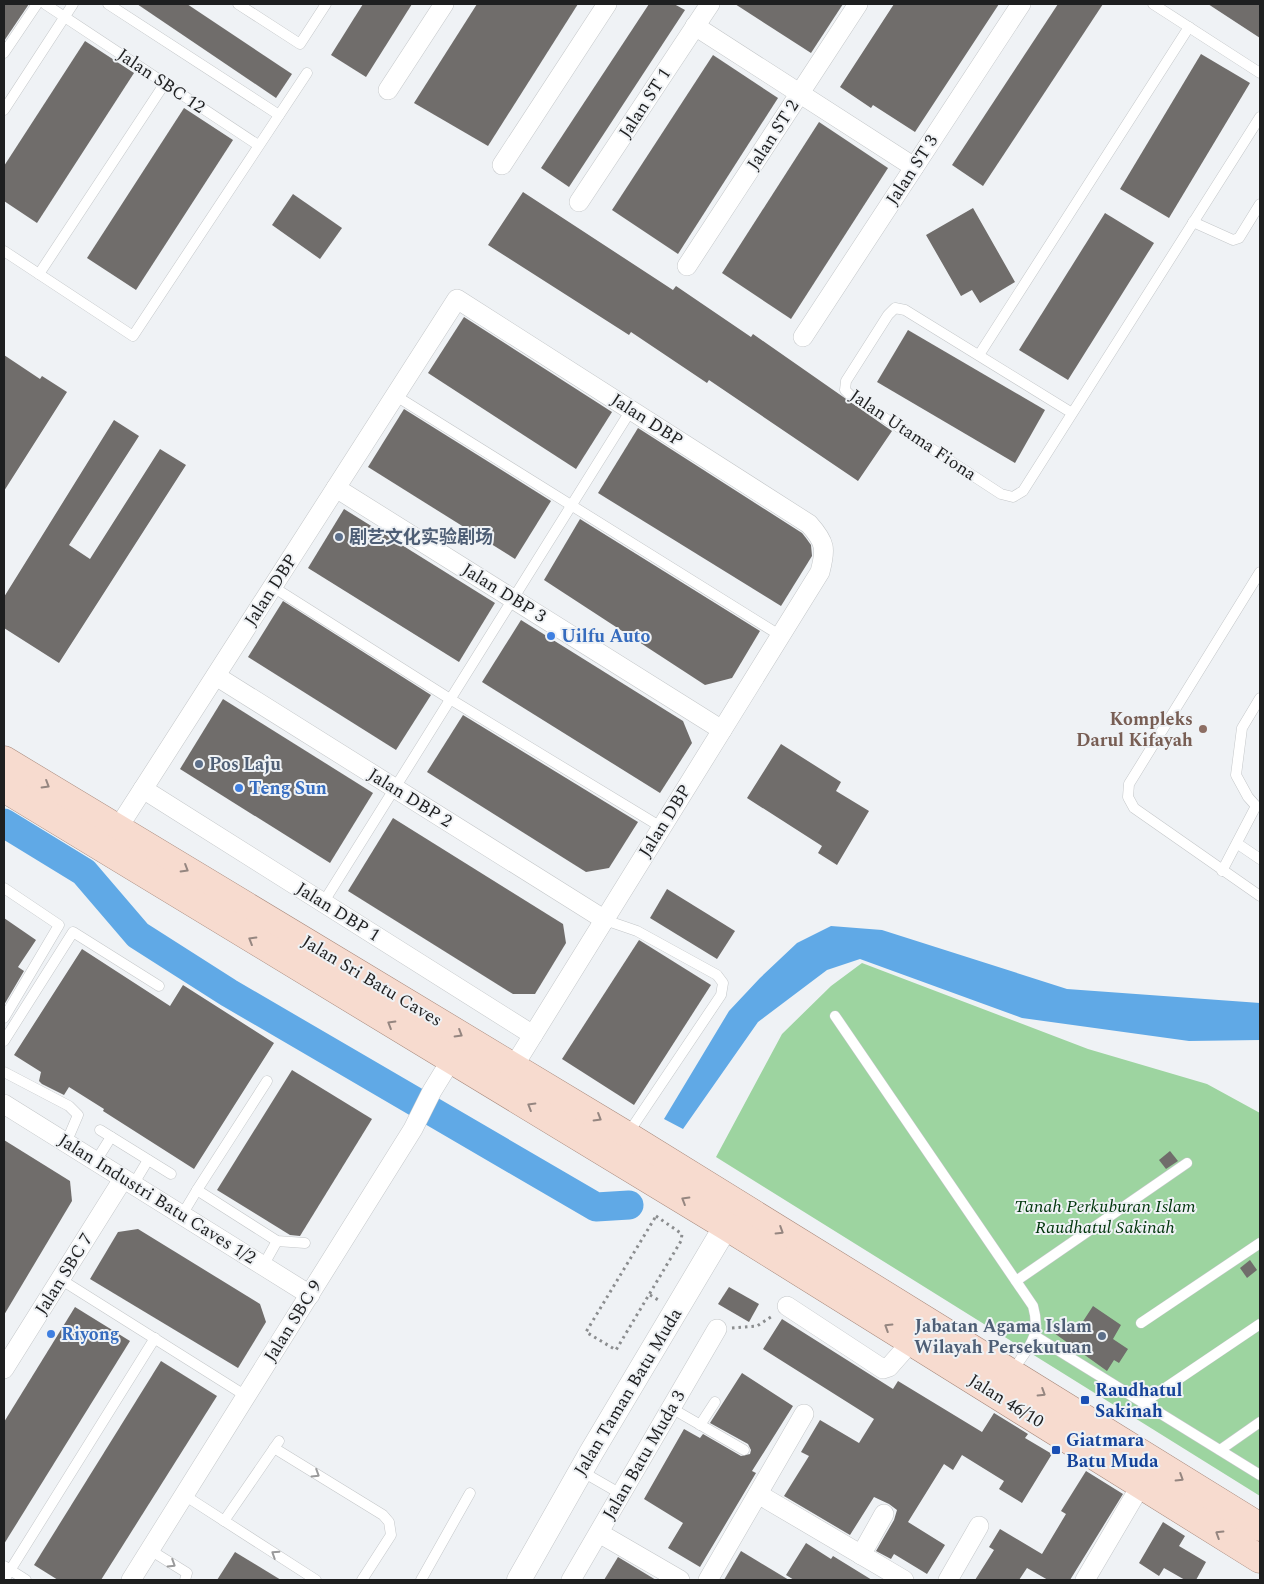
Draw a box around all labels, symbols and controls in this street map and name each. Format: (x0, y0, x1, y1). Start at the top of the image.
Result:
street label: Jalan SBC 12 (111, 42, 211, 120)
street label: Jalan ST 1 (612, 62, 678, 144)
street label: Jalan ST 2 (740, 94, 806, 176)
street label: Jalan ST 3 (879, 129, 945, 211)
street label: Jalan Utama Fiona (844, 382, 982, 488)
street label: Jalan DBP (605, 386, 689, 454)
place label: 剧艺文化实验剧场 (349, 524, 493, 551)
marker: 剧艺文化实验剧场 (333, 531, 345, 543)
street label: Jalan DBP (237, 548, 305, 632)
street label: Jalan DBP 3 (457, 556, 551, 630)
place label: Uilfu Auto (561, 623, 650, 650)
marker: Uilfu Auto (545, 630, 557, 642)
place label: Kompleks Darul Kifayah (1076, 706, 1193, 754)
marker: Kompleks Darul Kifayah (1197, 723, 1209, 735)
place label: Pos Laju (209, 751, 281, 778)
marker: Pos Laju (193, 758, 205, 770)
street label: Jalan DBP 2 (363, 761, 457, 835)
place label: Teng Sun (249, 775, 327, 802)
one-way arrow (40, 778, 49, 788)
street label: Jalan DBP (632, 779, 698, 863)
marker: Teng Sun (233, 782, 245, 794)
one-way arrow (179, 862, 188, 872)
street label: Jalan DBP 1 (291, 875, 385, 949)
street label: Jalan Sri Batu Caves (297, 928, 447, 1034)
one-way arrow (249, 936, 258, 946)
one-way arrow (388, 1020, 397, 1030)
one-way arrow (453, 1028, 462, 1037)
one-way arrow (528, 1103, 537, 1113)
one-way arrow (592, 1112, 601, 1121)
street label: Jalan Industri Batu Caves 1/2 (53, 1127, 261, 1271)
park label: Tanah Perkuburan Islam Raudhatul Sakinah (1014, 1193, 1196, 1241)
one-way arrow (681, 1197, 690, 1207)
one-way arrow (774, 1225, 783, 1234)
street label: Jalan SBC 7 (28, 1228, 100, 1320)
street label: Jalan SBC 9 (257, 1275, 329, 1367)
street label: Jalan Taman Batu Muda (567, 1303, 689, 1481)
place label: Jabatan Agama Islam Wilayah Persekutuan (914, 1313, 1092, 1361)
place label: Riyong (61, 1321, 120, 1348)
one-way arrow (884, 1324, 893, 1334)
marker: Riyong (45, 1328, 57, 1340)
marker: Jabatan Agama Islam Wilayah Persekutuan (1096, 1330, 1108, 1342)
street label: Jalan 46/10 (963, 1367, 1049, 1435)
place label: Raudhatul Sakinah (1095, 1377, 1182, 1425)
street label: Jalan Batu Muda 3 (596, 1385, 692, 1525)
one-way arrow (1036, 1386, 1045, 1396)
marker: Raudhatul Sakinah (1079, 1394, 1091, 1406)
place label: Giatmara Batu Muda (1066, 1427, 1159, 1475)
marker: Giatmara Batu Muda (1050, 1444, 1062, 1456)
one-way arrow (310, 1467, 319, 1477)
one-way arrow (1175, 1471, 1184, 1481)
one-way arrow (1215, 1530, 1224, 1540)
one-way arrow (271, 1550, 280, 1560)
one-way arrow (166, 1557, 175, 1567)

